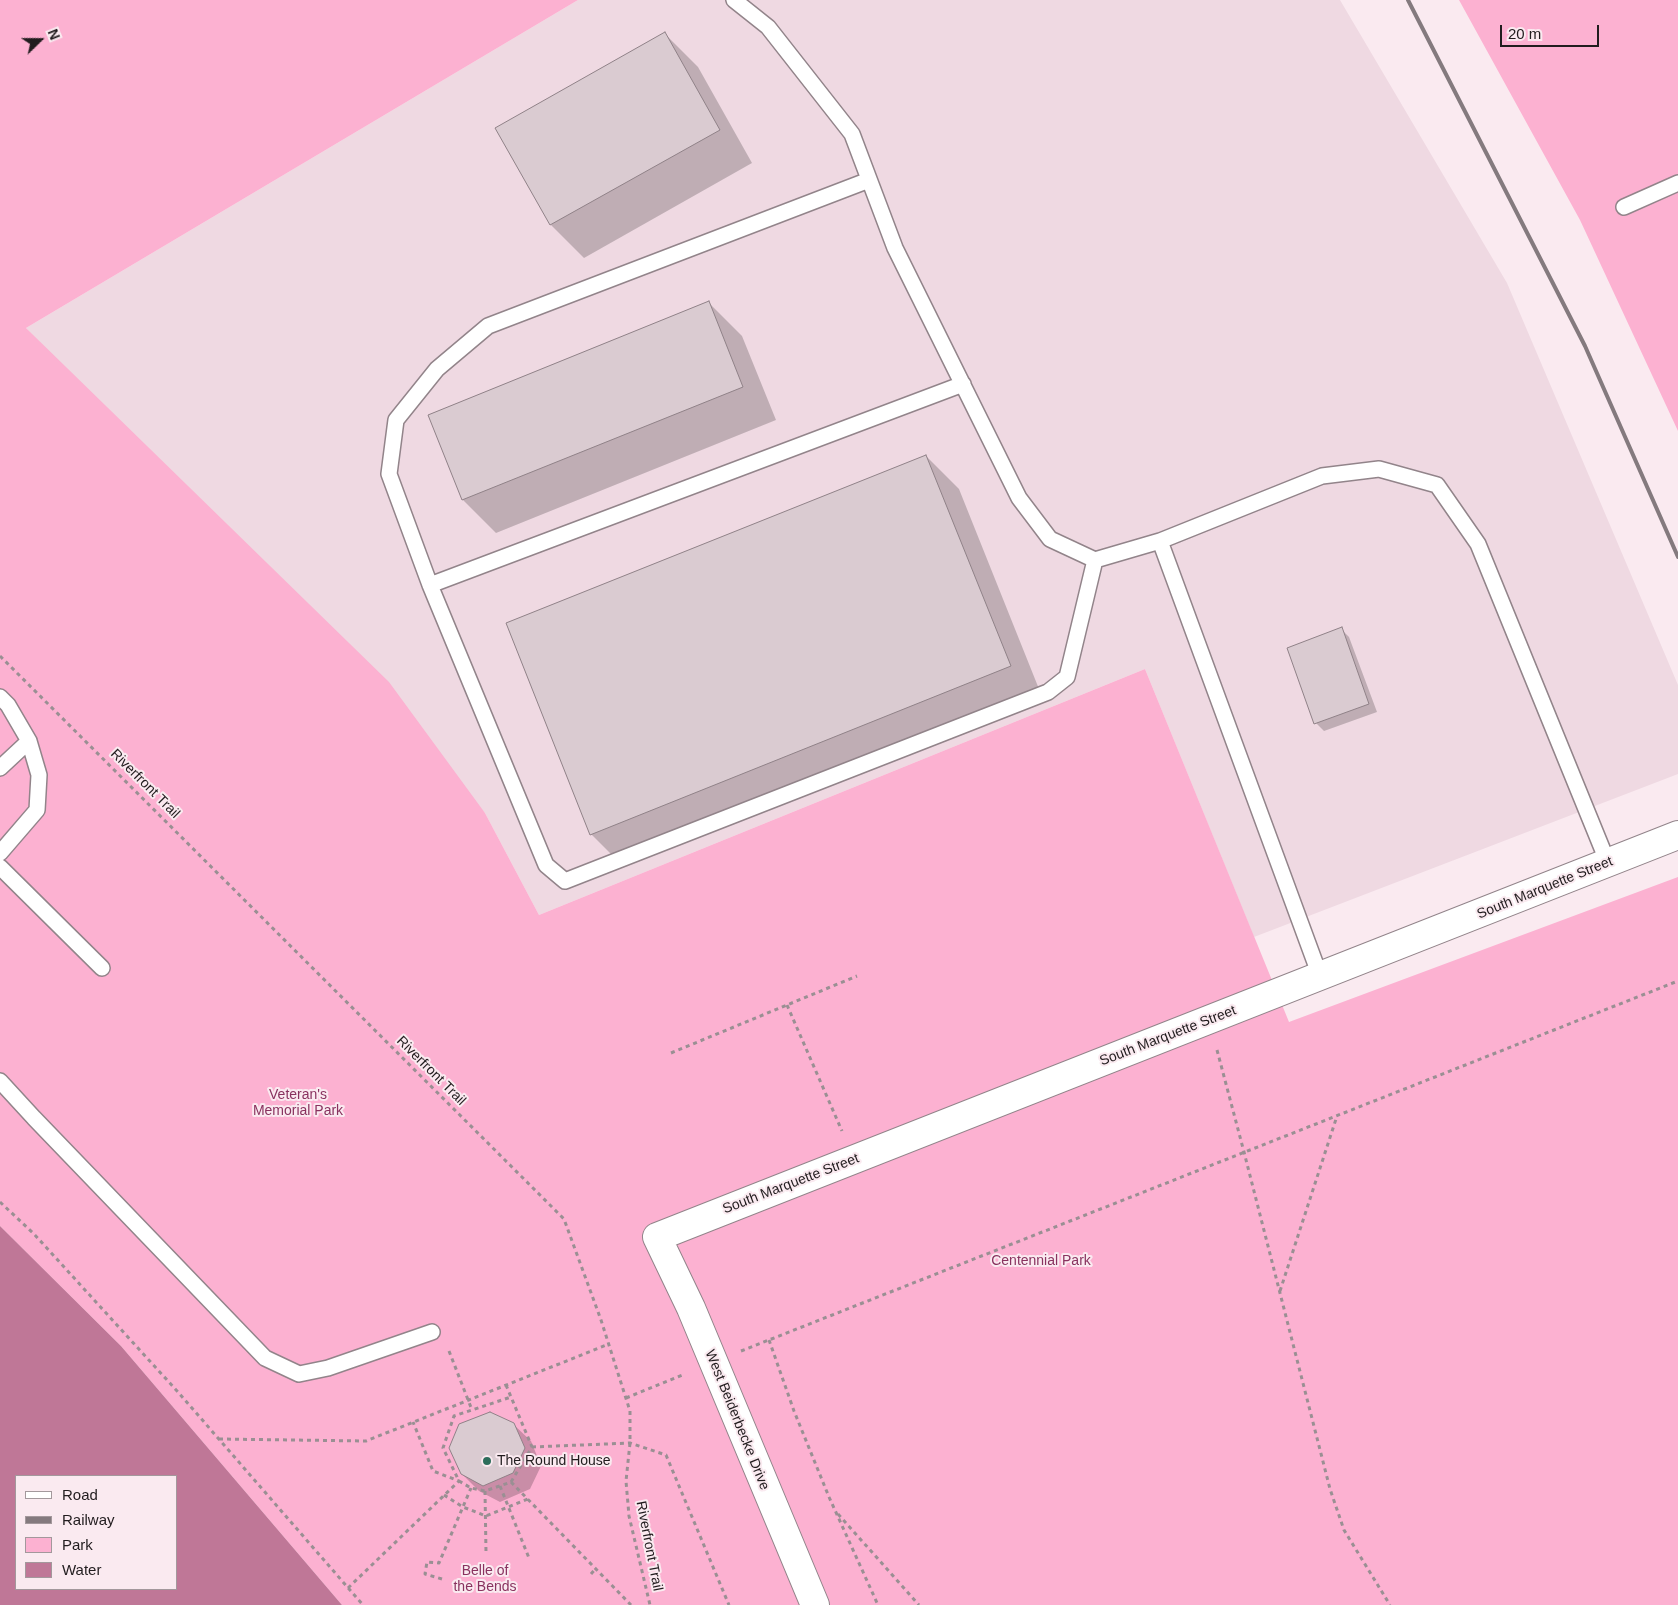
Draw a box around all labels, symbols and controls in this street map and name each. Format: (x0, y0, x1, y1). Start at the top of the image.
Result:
north arrow (15, 15, 65, 65)
scale bar (1503, 15, 1602, 47)
text: 20 m (1508, 25, 1541, 42)
text: N (45, 27, 63, 42)
street label: Riverfront Trail (107, 746, 183, 822)
street label: South Marquette Street (1475, 853, 1615, 923)
street label: South Marquette Street (1097, 1002, 1239, 1070)
street label: Riverfront Trail (393, 1033, 469, 1109)
park label: Veteran's Memorial Park (253, 1087, 343, 1120)
street label: South Marquette Street (720, 1150, 862, 1218)
park label: Centennial Park (991, 1253, 1091, 1269)
street label: West Beiderbecke Drive (701, 1347, 773, 1493)
place label: The Round House (497, 1453, 611, 1469)
marker: The Round House (481, 1455, 493, 1467)
legend (15, 1475, 178, 1590)
text: Road (62, 1486, 98, 1503)
street label: Riverfront Trail (632, 1500, 666, 1592)
text: Railway (62, 1511, 115, 1528)
text: Park (62, 1536, 93, 1553)
text: Water (62, 1561, 101, 1578)
park label: Belle of the Bends (453, 1563, 517, 1595)

